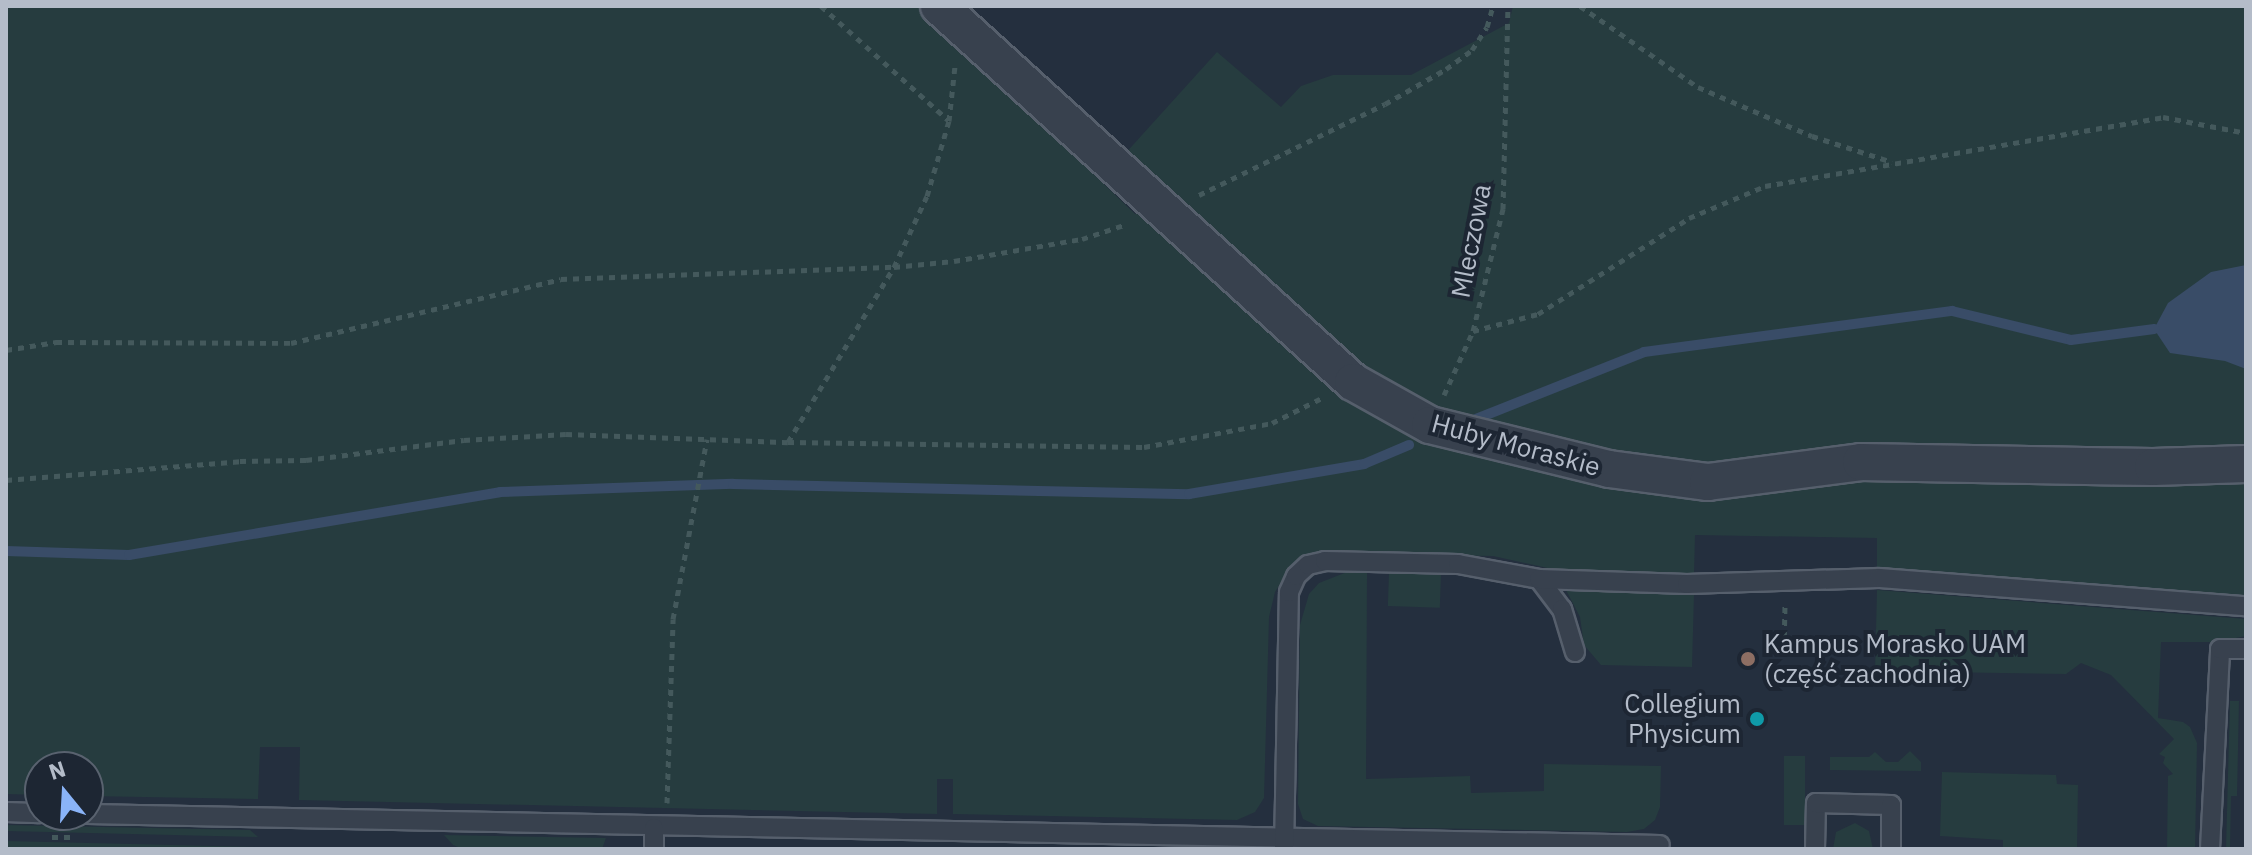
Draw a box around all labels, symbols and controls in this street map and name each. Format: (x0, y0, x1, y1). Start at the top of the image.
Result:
street label: Mleczowa (1445, 181, 1497, 301)
street label: Huby Moraskie (1428, 407, 1604, 483)
place label: Kampus Morasko UAM (część zachodnia) (1764, 628, 2026, 690)
marker: Kampus Morasko UAM (część zachodnia) (1739, 650, 1757, 668)
place label: Collegium Physicum (1624, 688, 1741, 750)
marker: Collegium Physicum (1748, 710, 1766, 728)
north arrow (24, 751, 104, 831)
text: N (45, 753, 69, 786)

